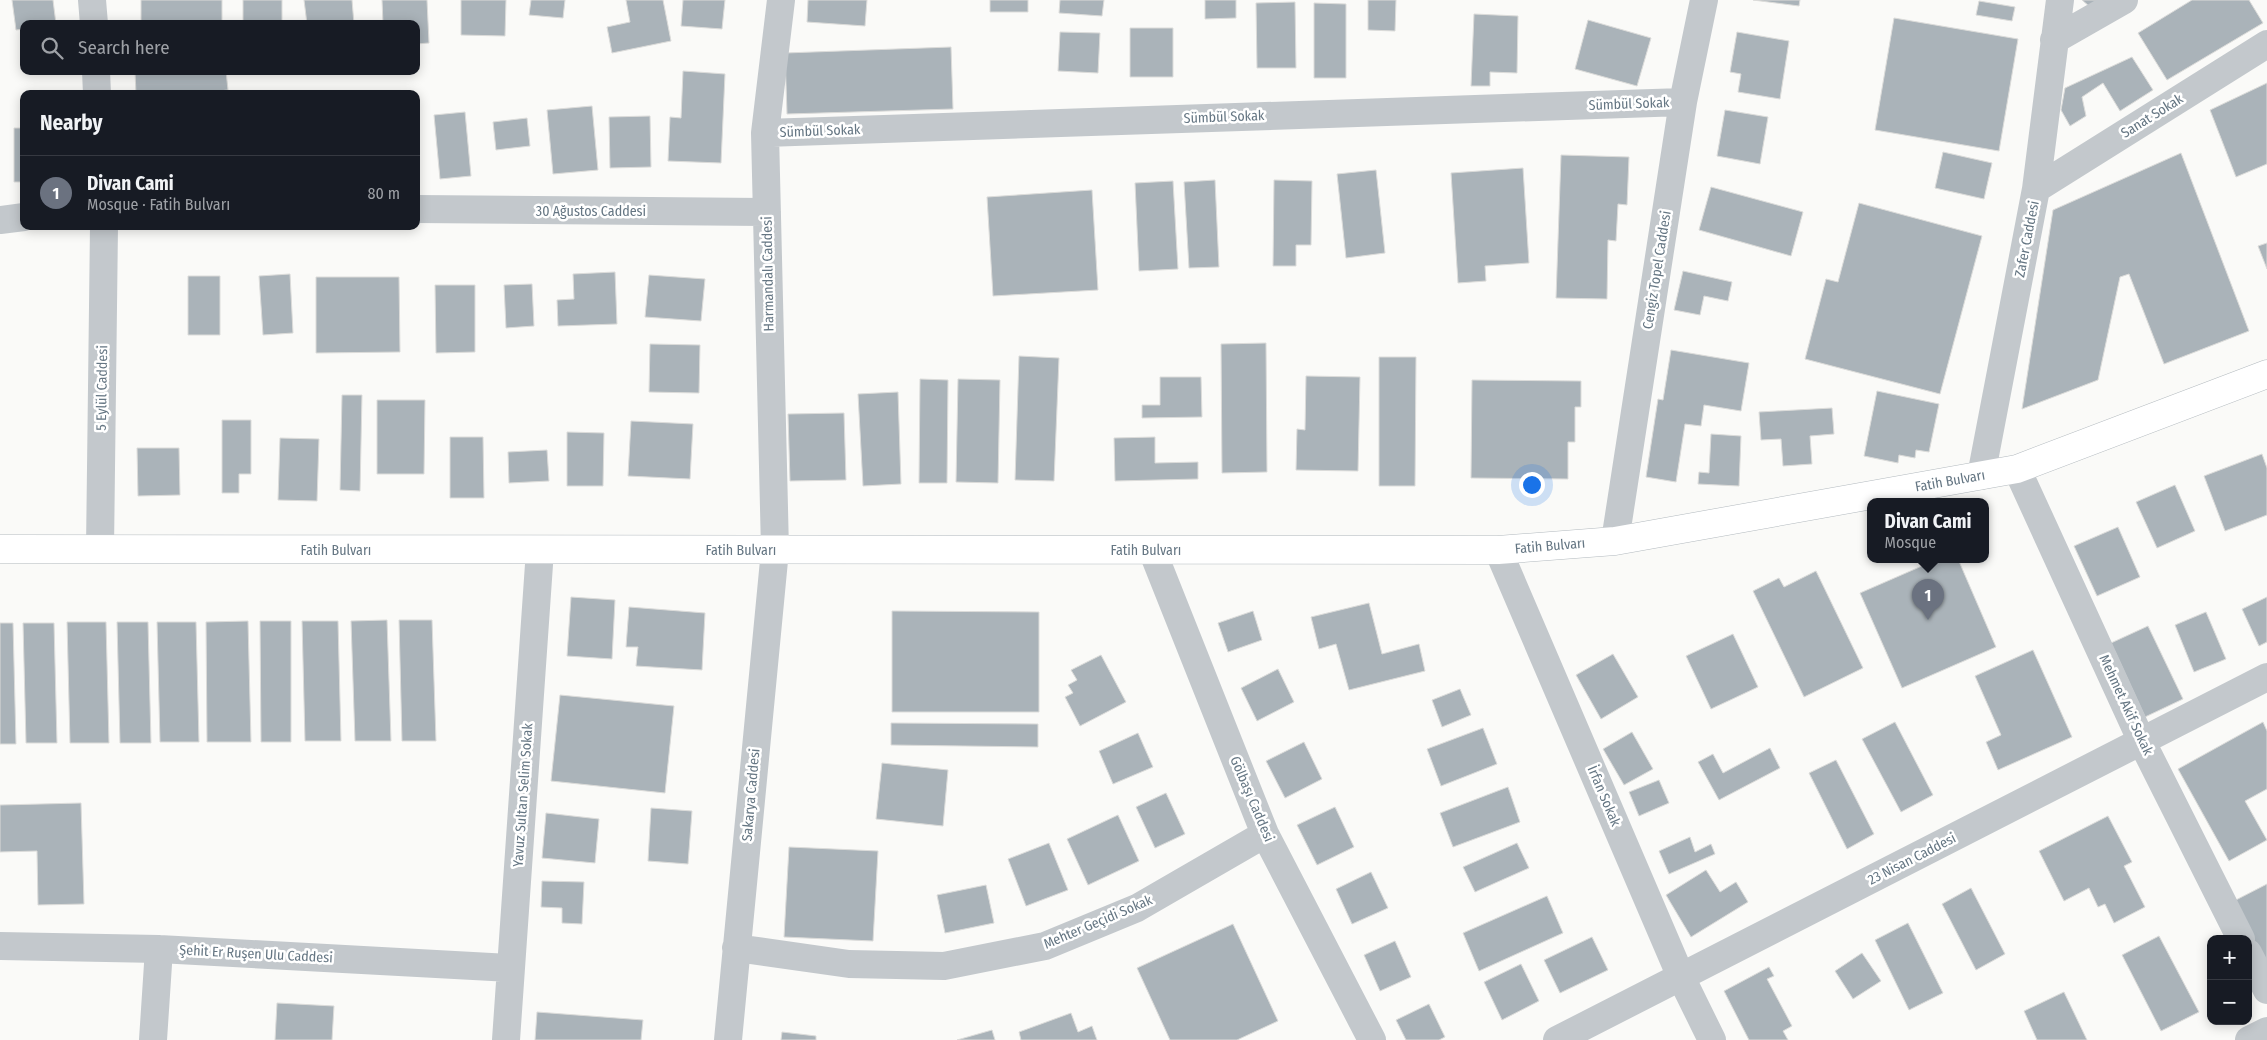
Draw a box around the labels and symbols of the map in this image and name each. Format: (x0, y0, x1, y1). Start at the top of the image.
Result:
street label: Sanat Sokak (2118, 90, 2187, 142)
street label: Sümbül Sokak (1588, 94, 1670, 114)
street label: Sümbül Sokak (1183, 107, 1265, 127)
street label: Sümbül Sokak (779, 121, 861, 141)
street label: Zafer Caddesi (2011, 199, 2043, 279)
street label: 30 Ağustos Caddesi (536, 203, 646, 220)
street label: Cengiz Topel Caddesi (1639, 210, 1675, 330)
street label: Harmandalı Caddesi (758, 216, 778, 332)
street label: 5 Eylül Caddesi (93, 345, 111, 431)
street label: Fatih Bulvarı (1914, 466, 1986, 496)
your location (1519, 472, 1545, 498)
street label: Fatih Bulvarı (1514, 534, 1586, 558)
street label: Fatih Bulvarı (301, 542, 371, 559)
street label: Fatih Bulvarı (706, 542, 776, 559)
street label: Fatih Bulvarı (1111, 542, 1181, 559)
pin: 1 (1912, 579, 1944, 620)
street label: Mehmet Akif Sokak (2095, 652, 2157, 758)
street label: Yavuz Sultan Selim Sokak (509, 722, 537, 867)
street label: Sakarya Caddesi (738, 748, 764, 842)
street label: Gölbaşı Caddesi (1226, 754, 1278, 844)
street label: İrfan Sokak (1584, 763, 1625, 829)
street label: 23 Nisan Caddesi (1865, 830, 1959, 888)
street label: Mehter Geçidi Sokak (1041, 891, 1155, 953)
street label: Şehit Er Ruşen Ulu Caddesi (179, 941, 333, 967)

